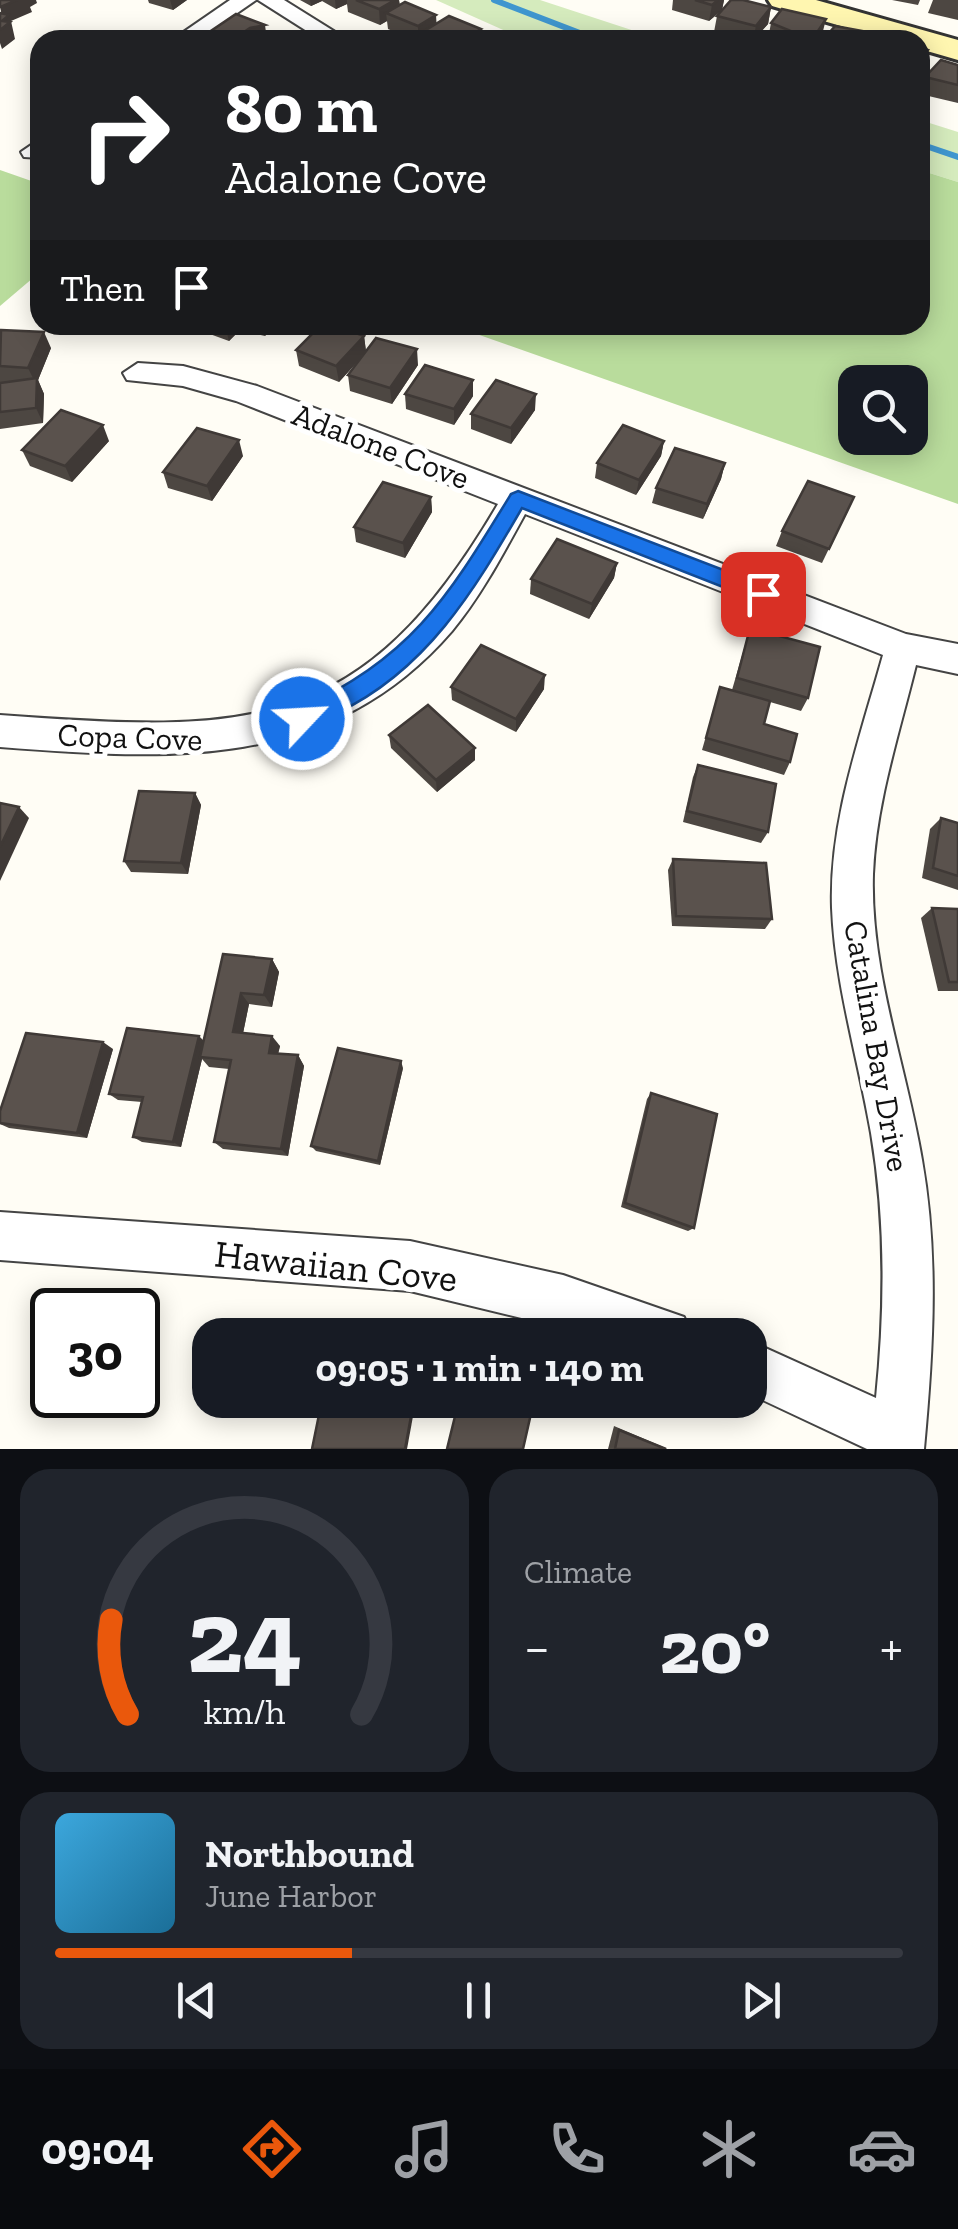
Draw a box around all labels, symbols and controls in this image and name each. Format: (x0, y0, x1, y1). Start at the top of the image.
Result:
text: 80 m (225, 66, 377, 150)
icon: right (60, 70, 190, 200)
text: Adalone Cove (225, 151, 487, 205)
icon: arrive (164, 260, 219, 315)
text: Then (60, 265, 144, 311)
map controls (838, 365, 928, 455)
button: search (838, 365, 928, 455)
street label: Adalone Cove (287, 395, 475, 497)
pin (721, 552, 806, 637)
icon: arrive (736, 567, 791, 622)
position arrow (250, 667, 354, 771)
street label: Copa Cove (57, 715, 203, 759)
street label: Catalina Bay Drive (836, 917, 918, 1175)
street label: Hawaiian Cove (213, 1230, 459, 1302)
speed limit sign: 30 (30, 1288, 160, 1418)
text: 09:05 · 1 min · 140 m (315, 1345, 644, 1391)
text: Climate (524, 1553, 632, 1591)
text: 24 (187, 1574, 302, 1699)
text: 20° (659, 1602, 770, 1692)
text: − (524, 1614, 550, 1680)
text: + (880, 1614, 903, 1680)
text: km/h (204, 1690, 285, 1733)
text: Northbound (205, 1831, 414, 1877)
text: June Harbor (205, 1877, 377, 1915)
icon: previous (169, 1973, 224, 2028)
icon: pause (451, 1973, 506, 2028)
icon: next (734, 1973, 789, 2028)
icon: directions (237, 2114, 307, 2184)
icon: music (389, 2114, 459, 2184)
icon: phone (542, 2114, 612, 2184)
icon: climate (694, 2114, 764, 2184)
icon: car (847, 2114, 917, 2184)
text: 09:04 (41, 2122, 154, 2176)

